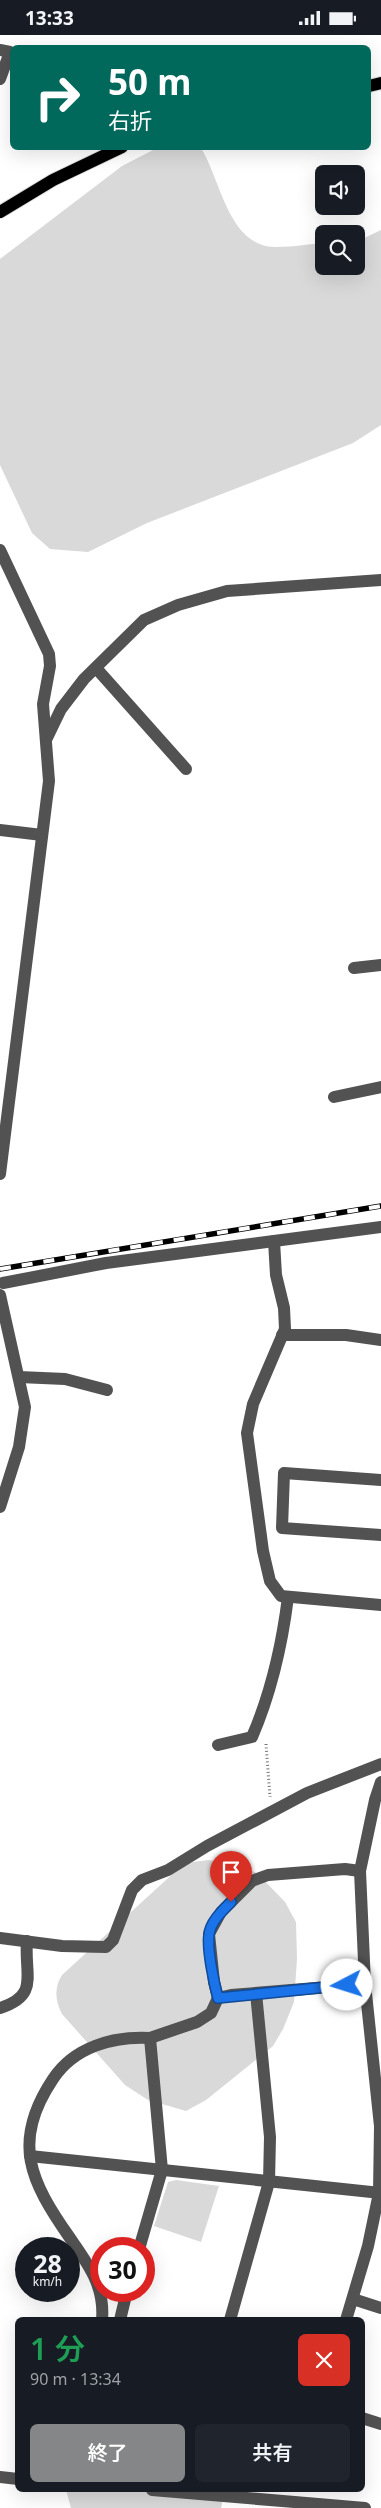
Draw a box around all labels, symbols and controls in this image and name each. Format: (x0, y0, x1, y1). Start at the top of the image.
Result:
text: 13:33 (25, 5, 74, 31)
text: 50 m (108, 58, 191, 105)
icon: right (25, 65, 90, 130)
text: 右折 (108, 105, 152, 135)
map controls (315, 165, 365, 275)
button: sound (315, 165, 365, 215)
button: search (315, 225, 365, 275)
pin (210, 1851, 252, 1902)
icon: arrive (217, 1858, 245, 1886)
position arrow (320, 1958, 372, 2010)
speed limit sign: 30 (90, 2237, 155, 2302)
text: 28 (33, 2246, 62, 2280)
text: km/h (33, 2273, 62, 2290)
text: 1 分 (30, 2328, 85, 2369)
button: close (298, 2334, 350, 2386)
text: 90 m · 13:34 (30, 2368, 121, 2390)
button: 終了 (30, 2424, 185, 2482)
button: 共有 (195, 2424, 350, 2482)

